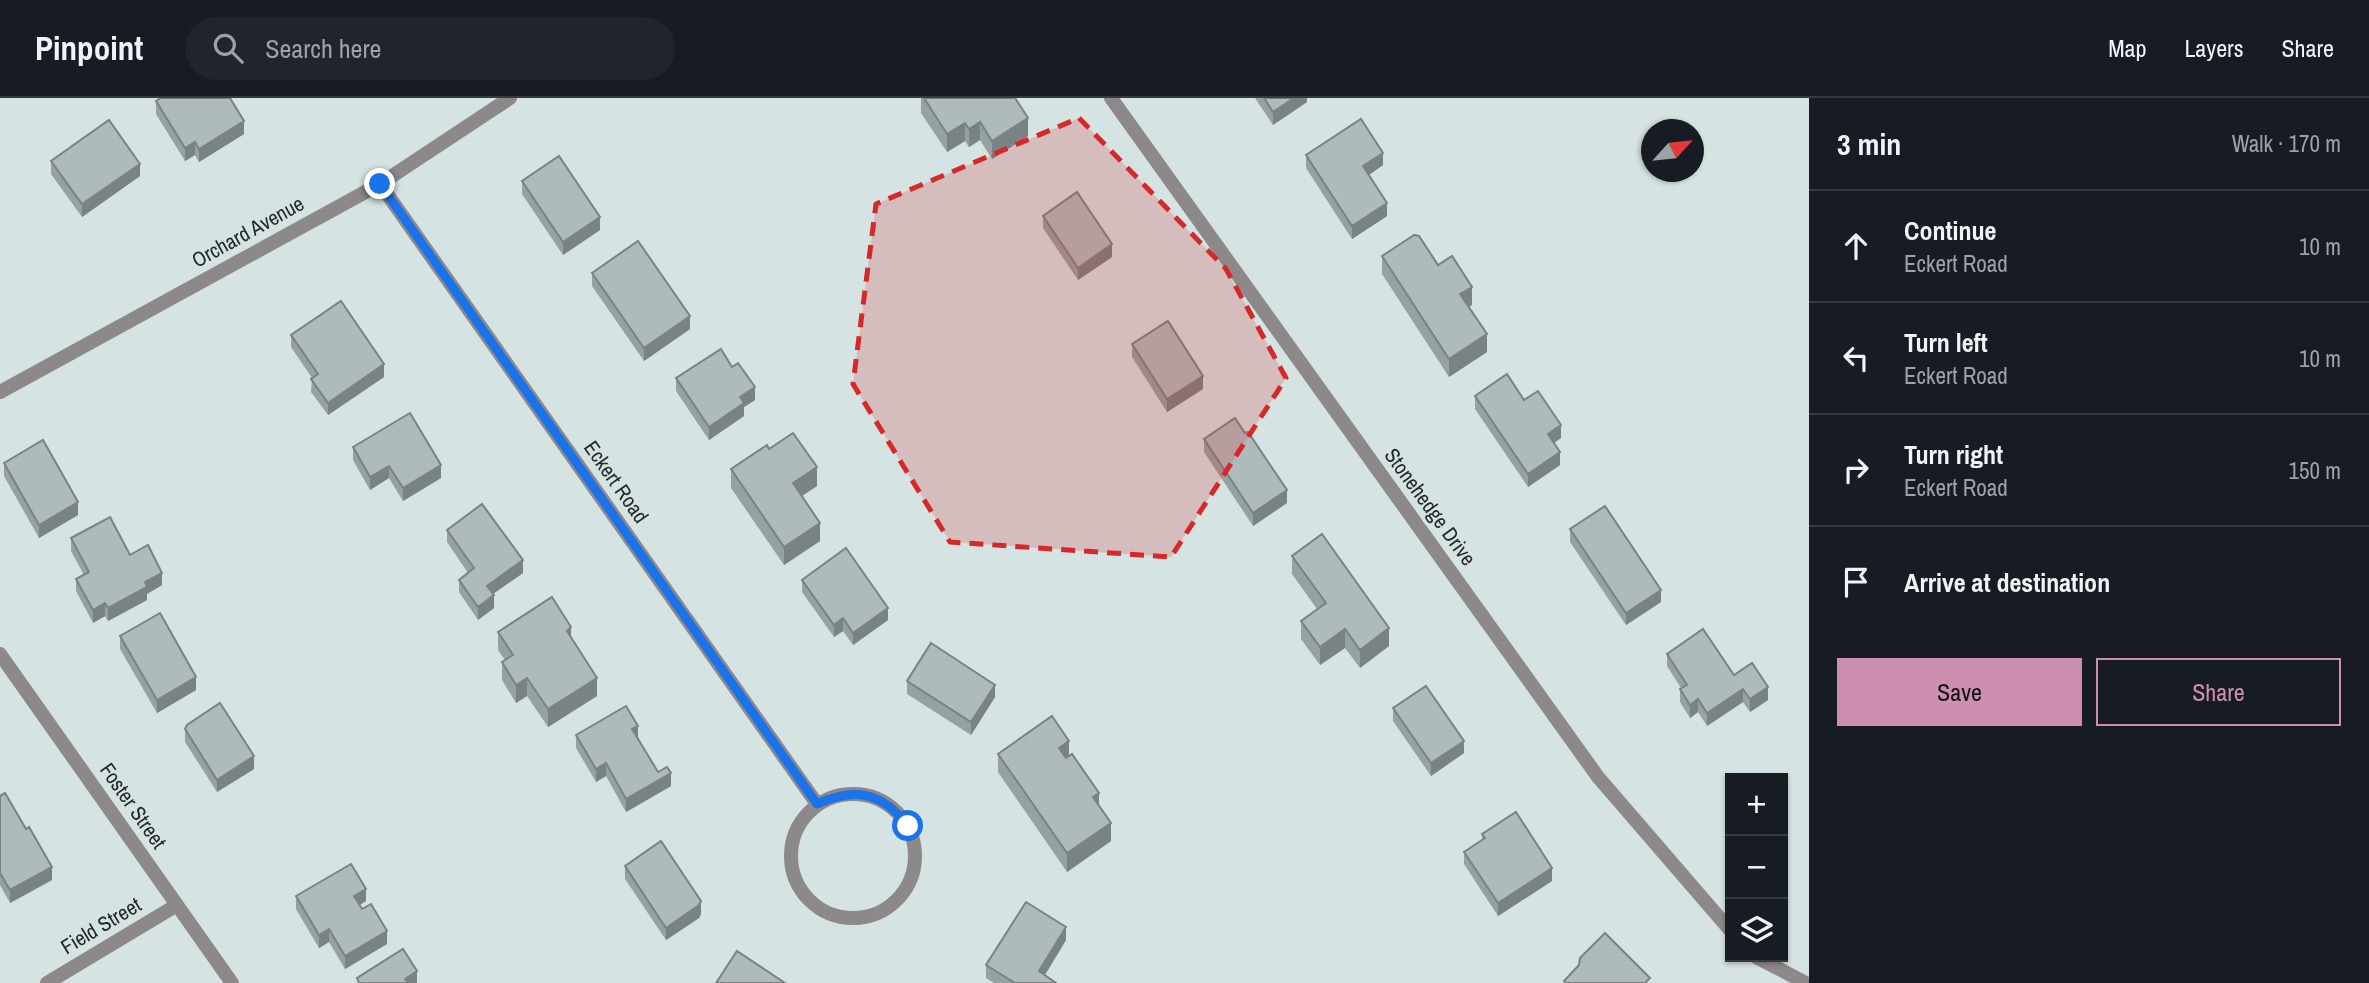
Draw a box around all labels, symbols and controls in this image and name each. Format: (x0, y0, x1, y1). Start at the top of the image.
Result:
search box (185, 17, 675, 80)
text: Pinpoint (35, 26, 143, 70)
icon: search (209, 29, 247, 67)
text: Search here (265, 31, 381, 66)
text: Map (2108, 32, 2146, 64)
text: Layers (2184, 32, 2243, 64)
text: Share (2281, 32, 2334, 64)
north arrow (1641, 119, 1704, 182)
text: 3 min (1837, 124, 1901, 164)
text: Walk · 170 m (2232, 128, 2341, 159)
route end (364, 168, 395, 199)
street label: Orchard Avenue (186, 189, 309, 274)
text: Continue (1904, 213, 1996, 248)
icon: ahead (1837, 227, 1875, 265)
text: 10 m (2299, 231, 2341, 262)
text: Eckert Road (1904, 248, 2008, 279)
text: Turn left (1904, 325, 1988, 360)
icon: left (1837, 339, 1875, 377)
text: 10 m (2299, 343, 2341, 374)
text: Eckert Road (1904, 360, 2008, 391)
street label: Eckert Road (577, 435, 655, 529)
text: Turn right (1904, 437, 2003, 472)
street label: Stonehedge Drive (1378, 442, 1483, 571)
icon: right (1837, 451, 1875, 489)
text: 150 m (2289, 455, 2341, 486)
text: Eckert Road (1904, 472, 2008, 503)
icon: arrive (1837, 563, 1875, 601)
text: Arrive at destination (1904, 565, 2110, 600)
button: Save (1837, 658, 2082, 726)
button: Share (2096, 658, 2341, 726)
street label: Foster Street (93, 757, 174, 855)
map controls (1725, 773, 1788, 962)
button: + (1725, 773, 1788, 836)
route start (892, 810, 923, 841)
button: − (1725, 836, 1788, 899)
street label: Field Street (55, 890, 147, 961)
button: layers (1725, 899, 1788, 962)

